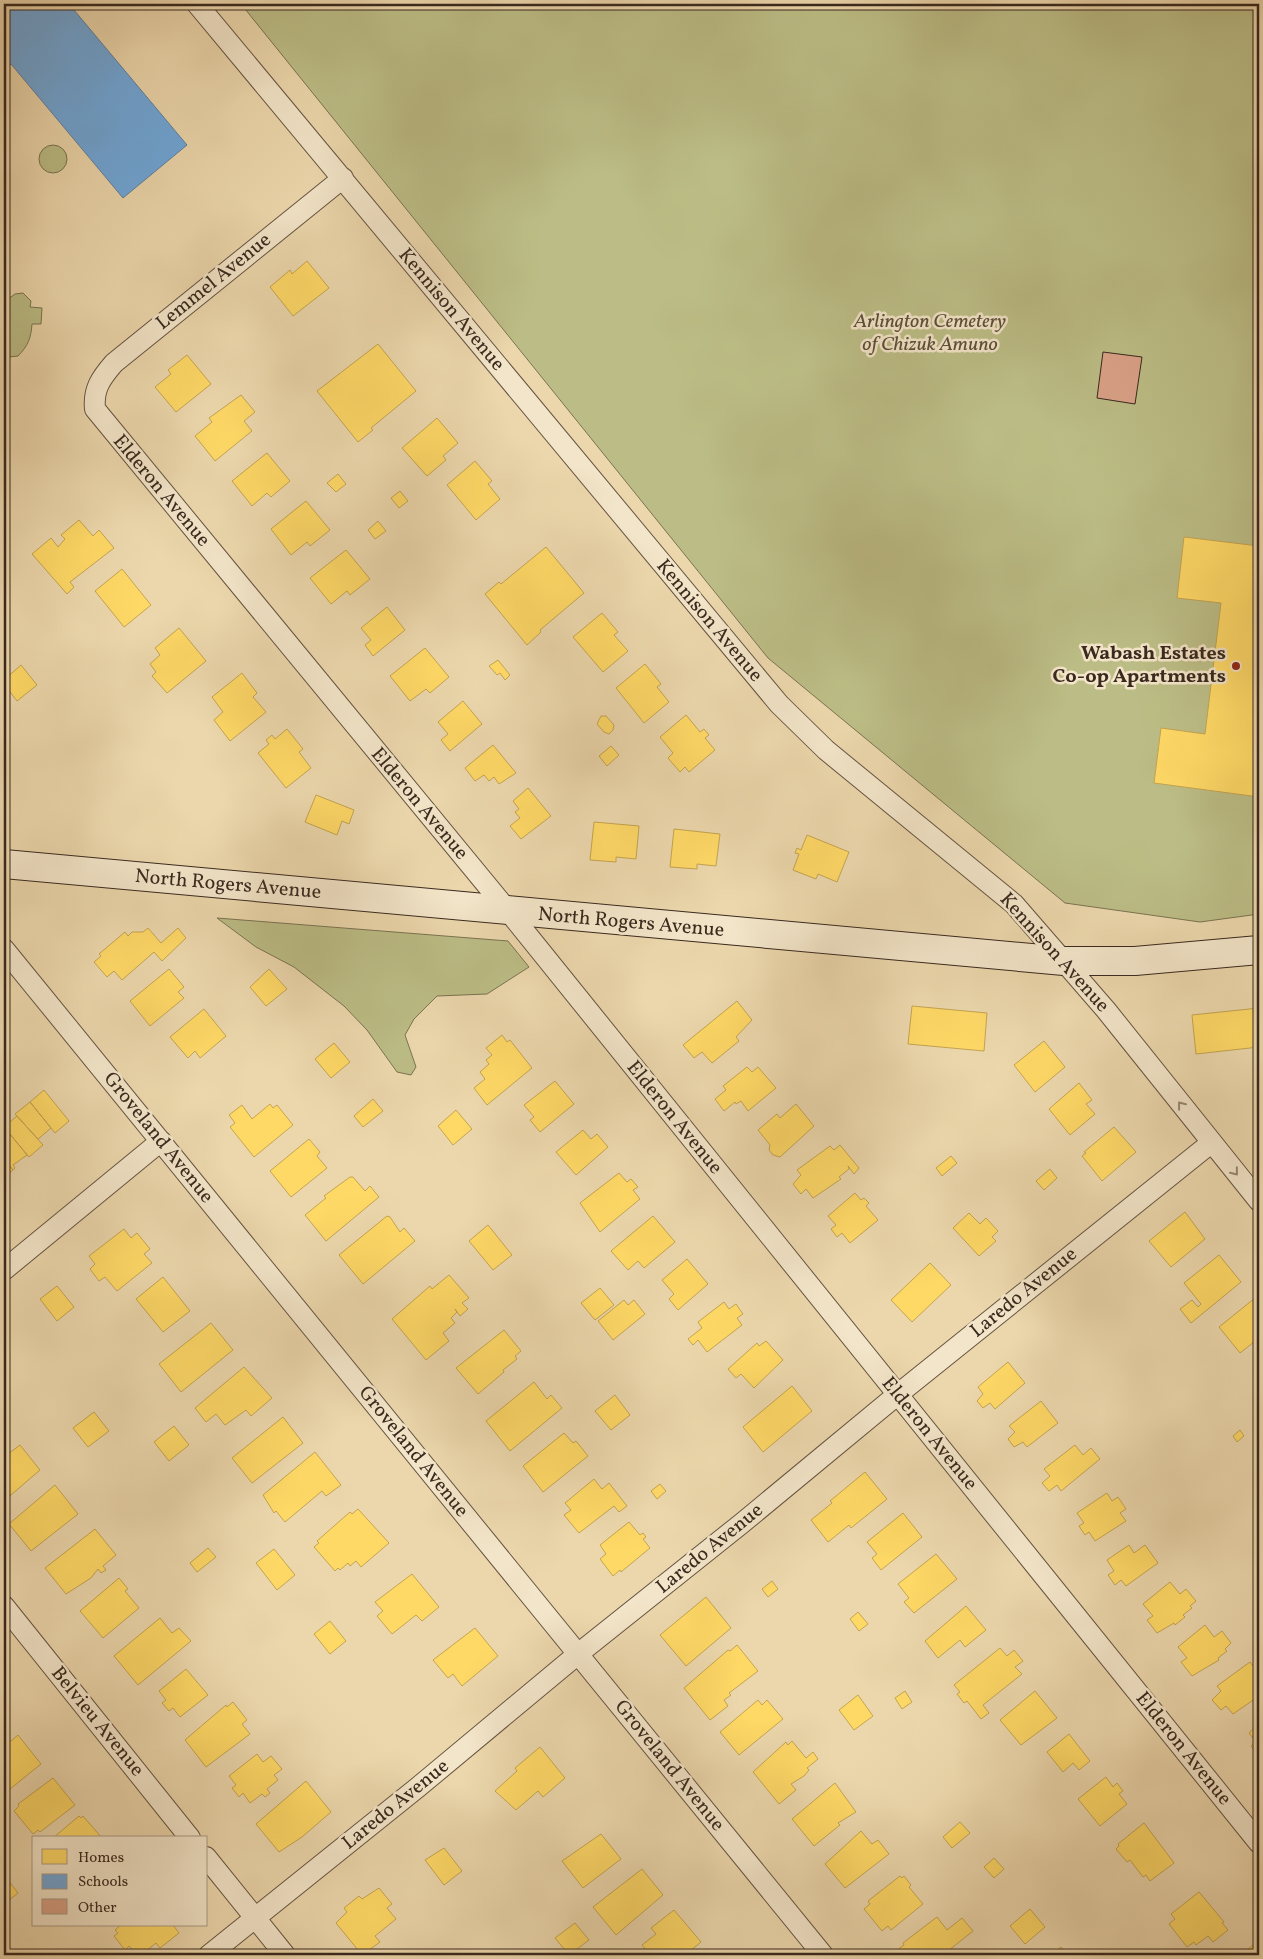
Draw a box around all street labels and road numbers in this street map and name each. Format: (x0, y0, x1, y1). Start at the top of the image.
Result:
street label: Lemmel Avenue (150, 227, 278, 337)
street label: Kennison Avenue (391, 243, 511, 377)
street label: Elderon Avenue (106, 429, 216, 553)
street label: Kennison Avenue (649, 554, 769, 688)
street label: Elderon Avenue (364, 742, 474, 866)
street label: North Rogers Avenue (134, 863, 322, 907)
street label: Kennison Avenue (993, 887, 1115, 1019)
street label: North Rogers Avenue (537, 901, 725, 945)
street label: Elderon Avenue (619, 1055, 729, 1181)
street label: Groveland Avenue (96, 1066, 220, 1210)
street label: Laredo Avenue (965, 1241, 1083, 1345)
street label: Elderon Avenue (874, 1371, 984, 1497)
street label: Groveland Avenue (351, 1380, 475, 1524)
street label: Laredo Avenue (651, 1497, 769, 1601)
street label: Belvieu Avenue (44, 1661, 150, 1783)
street label: Elderon Avenue (1128, 1686, 1238, 1812)
street label: Groveland Avenue (607, 1694, 731, 1838)
street label: Laredo Avenue (337, 1753, 455, 1857)

